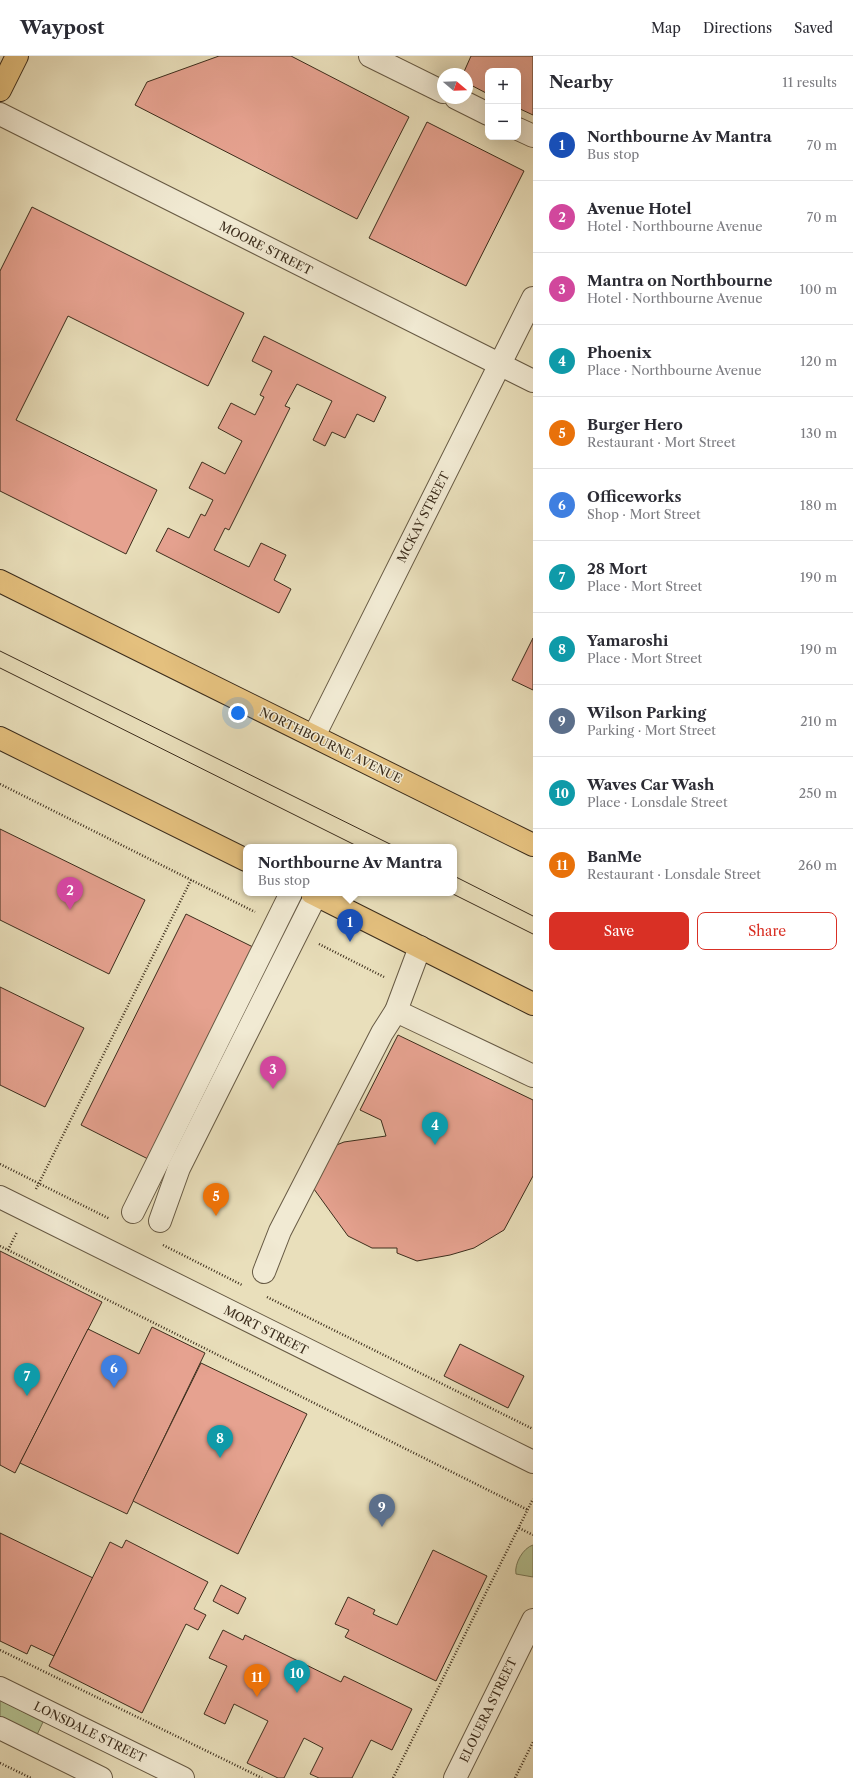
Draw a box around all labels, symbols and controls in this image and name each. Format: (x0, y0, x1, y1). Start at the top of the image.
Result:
text: Waypost (20, 16, 104, 39)
text: Map (651, 19, 681, 37)
text: Directions (703, 19, 772, 37)
text: Saved (794, 19, 833, 37)
north arrow (437, 68, 473, 104)
map controls (485, 68, 521, 140)
button: + (485, 68, 521, 104)
text: Nearby (549, 72, 613, 92)
text: 11 results (782, 74, 837, 90)
button: − (485, 104, 521, 140)
text: Northbourne Av Mantra (587, 127, 772, 146)
text: 1 (559, 137, 565, 153)
text: 70 m (807, 137, 837, 153)
text: Bus stop (587, 146, 639, 162)
text: Avenue Hotel (587, 199, 691, 218)
text: 2 (558, 209, 566, 225)
text: 70 m (807, 209, 837, 225)
street label: MOORE STREET (217, 218, 315, 278)
text: Hotel · Northbourne Avenue (587, 218, 763, 234)
text: Mantra on Northbourne (587, 271, 772, 290)
text: 3 (558, 281, 566, 297)
text: 100 m (799, 281, 837, 297)
text: Hotel · Northbourne Avenue (587, 290, 763, 306)
text: Phoenix (587, 343, 651, 362)
text: 4 (558, 353, 566, 369)
text: 120 m (800, 353, 837, 369)
text: Place · Northbourne Avenue (587, 362, 761, 378)
text: Burger Hero (587, 415, 683, 434)
text: 5 (558, 425, 566, 441)
text: 130 m (801, 425, 837, 441)
text: Restaurant · Mort Street (587, 434, 736, 450)
street label: MCKAY STREET (394, 469, 452, 565)
text: Officeworks (587, 487, 681, 506)
text: 6 (558, 497, 566, 513)
text: 180 m (800, 497, 837, 513)
text: Shop · Mort Street (587, 506, 701, 522)
text: 28 Mort (587, 559, 647, 578)
text: 7 (559, 569, 565, 585)
text: 190 m (800, 569, 837, 585)
text: Place · Mort Street (587, 578, 702, 594)
text: Yamaroshi (587, 631, 668, 650)
text: 8 (558, 641, 566, 657)
text: 190 m (800, 641, 837, 657)
text: Place · Mort Street (587, 650, 702, 666)
your location (228, 703, 248, 723)
text: Wilson Parking (587, 703, 706, 722)
street label: NORTHBOURNE AVENUE (257, 704, 405, 786)
text: 9 (558, 713, 566, 729)
text: 210 m (800, 713, 837, 729)
text: Parking · Mort Street (587, 722, 716, 738)
text: Waves Car Wash (587, 775, 714, 794)
text: 10 (555, 785, 569, 801)
text: 250 m (799, 785, 837, 801)
text: Place · Lonsdale Street (587, 794, 728, 810)
popup (243, 844, 457, 896)
text: BanMe (587, 847, 642, 866)
text: Northbourne Av Mantra (258, 853, 442, 872)
text: 11 (556, 857, 568, 873)
text: 260 m (798, 857, 837, 873)
text: Restaurant · Lonsdale Street (587, 866, 761, 882)
text: Bus stop (258, 872, 310, 888)
pin: 2 (57, 877, 83, 910)
pin: 1 (337, 909, 363, 942)
button: Save (549, 912, 689, 950)
button: Share (697, 912, 837, 950)
pin: 3 (260, 1056, 286, 1089)
pin: 4 (422, 1112, 448, 1145)
pin: 5 (203, 1183, 229, 1216)
street label: MORT STREET (221, 1302, 311, 1358)
pin: 6 (101, 1355, 127, 1388)
pin: 7 (14, 1363, 40, 1396)
pin: 8 (207, 1425, 233, 1458)
pin: 9 (369, 1494, 395, 1527)
street label: ELOUERA STREET (456, 1655, 520, 1765)
pin: 10 (284, 1660, 310, 1693)
pin: 11 (244, 1664, 270, 1697)
street label: LONSDALE STREET (31, 1698, 149, 1766)

